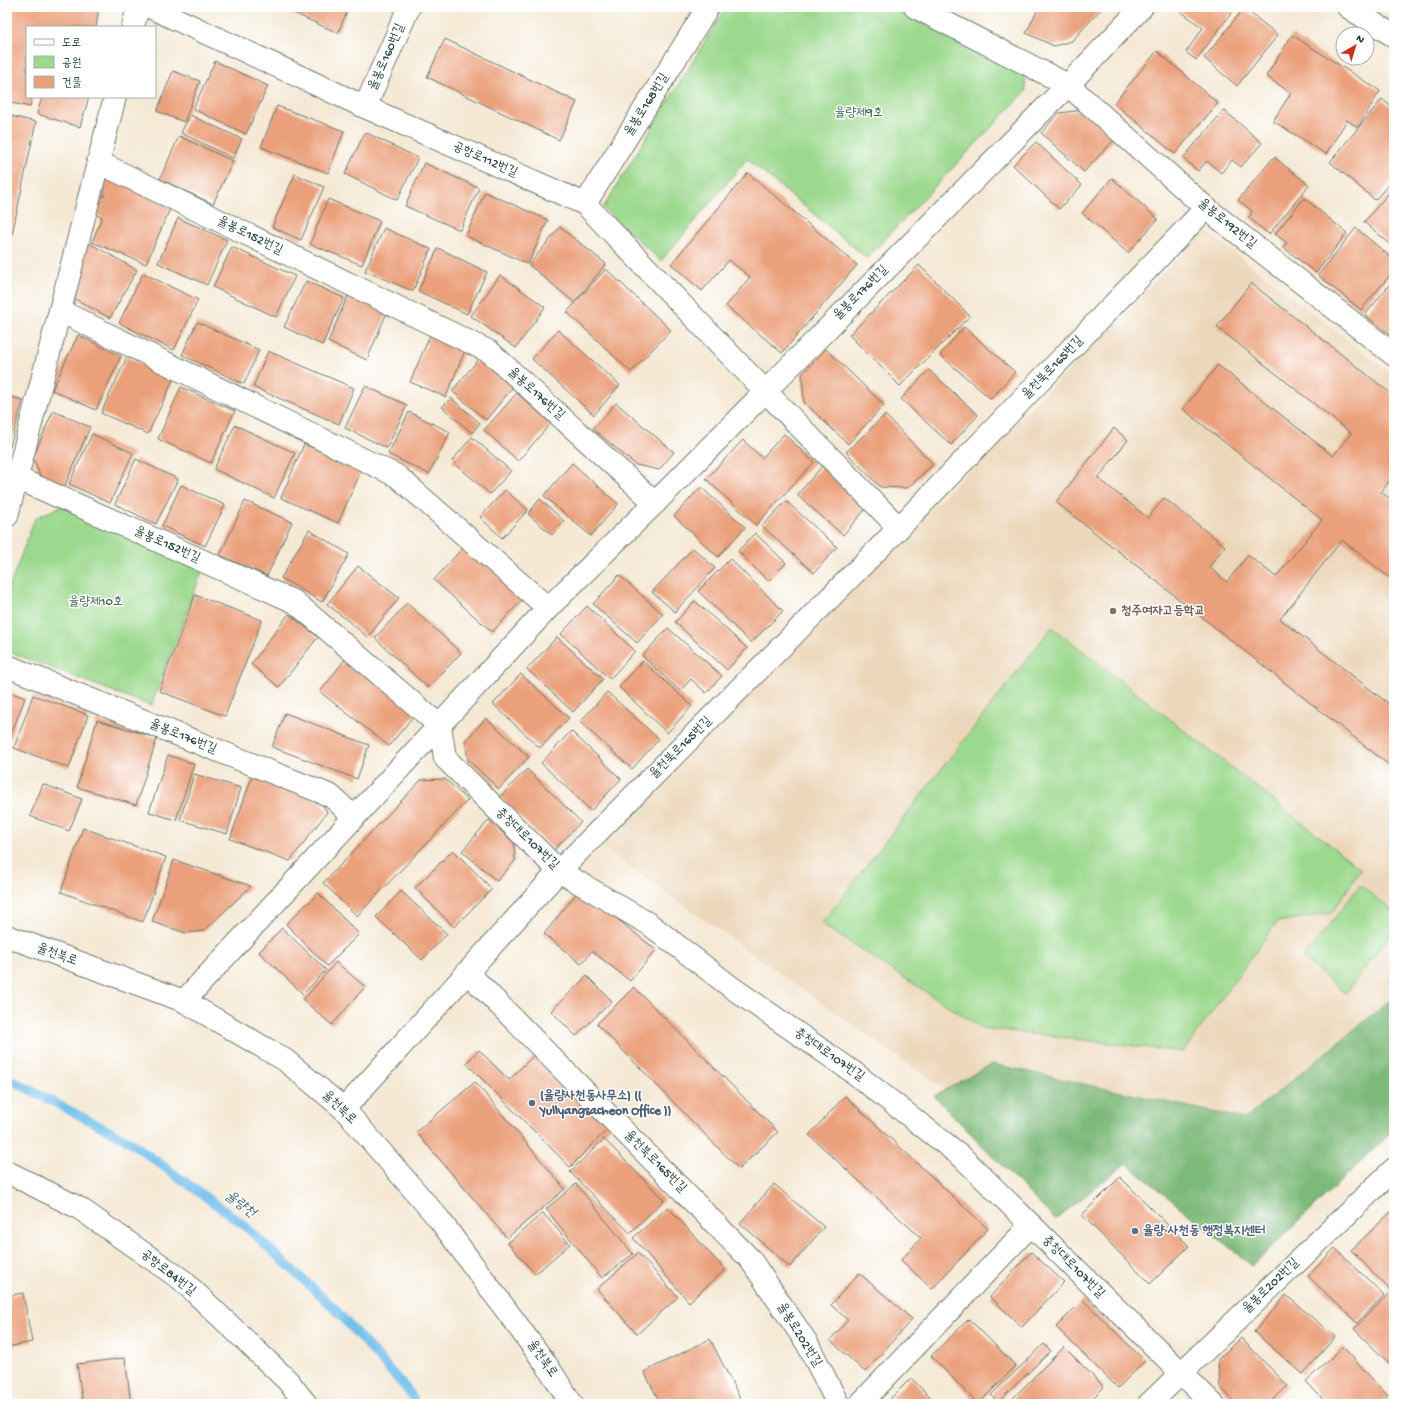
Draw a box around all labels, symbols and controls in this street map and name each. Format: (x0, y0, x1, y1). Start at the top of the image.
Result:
street label: 율봉로160번길 (366, 21, 408, 93)
legend (26, 26, 156, 98)
north arrow (1335, 26, 1375, 66)
text: N (1353, 33, 1366, 47)
text: 도로 (62, 37, 81, 51)
text: 공원 (62, 57, 81, 71)
street label: 율봉로168번길 (622, 71, 672, 139)
text: 건물 (62, 77, 82, 91)
park label: 율량제9호 (835, 106, 883, 121)
street label: 공항로112번길 (450, 139, 520, 181)
street label: 율봉로192번길 (1195, 196, 1259, 252)
street label: 율봉로152번길 (215, 214, 285, 258)
street label: 율봉로176번길 (831, 263, 891, 323)
street label: 율천북로165번길 (1019, 333, 1087, 403)
street label: 율봉로176번길 (505, 365, 567, 423)
street label: 율봉로152번길 (132, 524, 202, 566)
park label: 율량제10호 (69, 595, 123, 610)
place label: 청주여자고등학교 (1121, 604, 1205, 619)
marker: 청주여자고등학교 (1108, 606, 1118, 616)
street label: 율천북로165번길 (647, 714, 715, 782)
street label: 율봉로176번길 (147, 717, 219, 757)
street label: 충청대로107번길 (492, 805, 562, 873)
street label: 율천북로 (35, 941, 79, 969)
street label: 충청대로107번길 (791, 1025, 867, 1085)
street label: 율천북로 (319, 1088, 359, 1128)
place label: (율량사천동사무소) (( Yullyangsacheon Office )) (538, 1088, 671, 1119)
marker: (율량사천동사무소) (( Yullyangsacheon Office )) (527, 1098, 537, 1108)
street label: 율천북로165번길 (621, 1128, 689, 1196)
water label: 율량천 (221, 1188, 260, 1223)
place label: 율량·사천동 행정복지센터 (1143, 1223, 1265, 1239)
marker: 율량·사천동 행정복지센터 (1130, 1226, 1140, 1236)
street label: 충청대로107번길 (1039, 1233, 1107, 1301)
street label: 공항로84번길 (138, 1247, 198, 1299)
street label: 율봉로202번길 (1240, 1255, 1302, 1317)
street label: 율봉로202번길 (773, 1300, 825, 1370)
street label: 율천북로 (524, 1338, 560, 1380)

